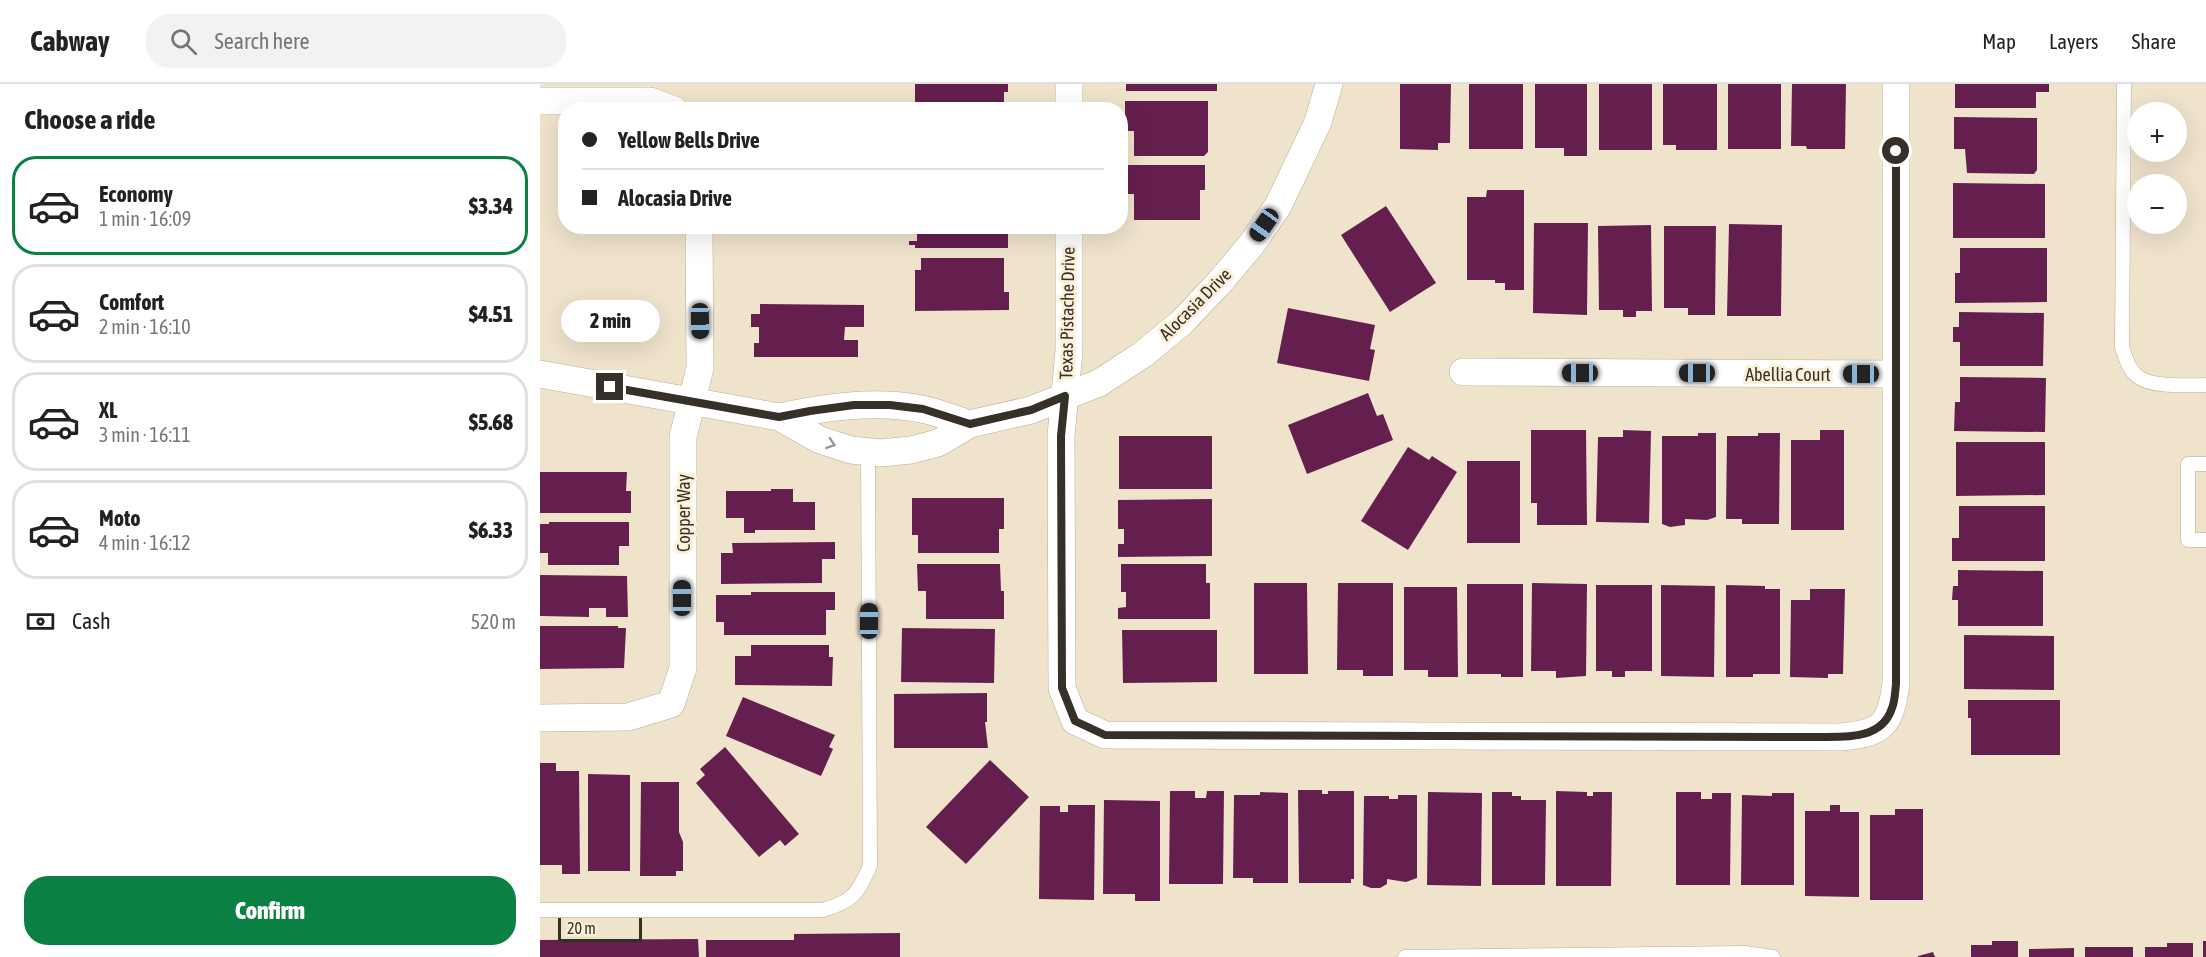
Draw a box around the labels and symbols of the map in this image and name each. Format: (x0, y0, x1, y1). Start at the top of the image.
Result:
route start (1882, 137, 1909, 164)
car (1246, 205, 1282, 245)
street label: Texas Pistache Drive (1055, 246, 1079, 380)
street label: Alocasia Drive (1155, 264, 1235, 344)
callout: 2 min (560, 300, 659, 342)
car (691, 303, 709, 339)
car (1562, 364, 1598, 382)
car (1679, 364, 1715, 382)
street label: Abellia Court (1745, 364, 1831, 385)
car (1843, 365, 1879, 383)
route end (596, 373, 623, 400)
one-way arrow (825, 436, 836, 449)
street label: Copper Way (673, 474, 694, 552)
car (673, 580, 691, 616)
car (860, 603, 878, 639)
scale bar (558, 915, 642, 942)

